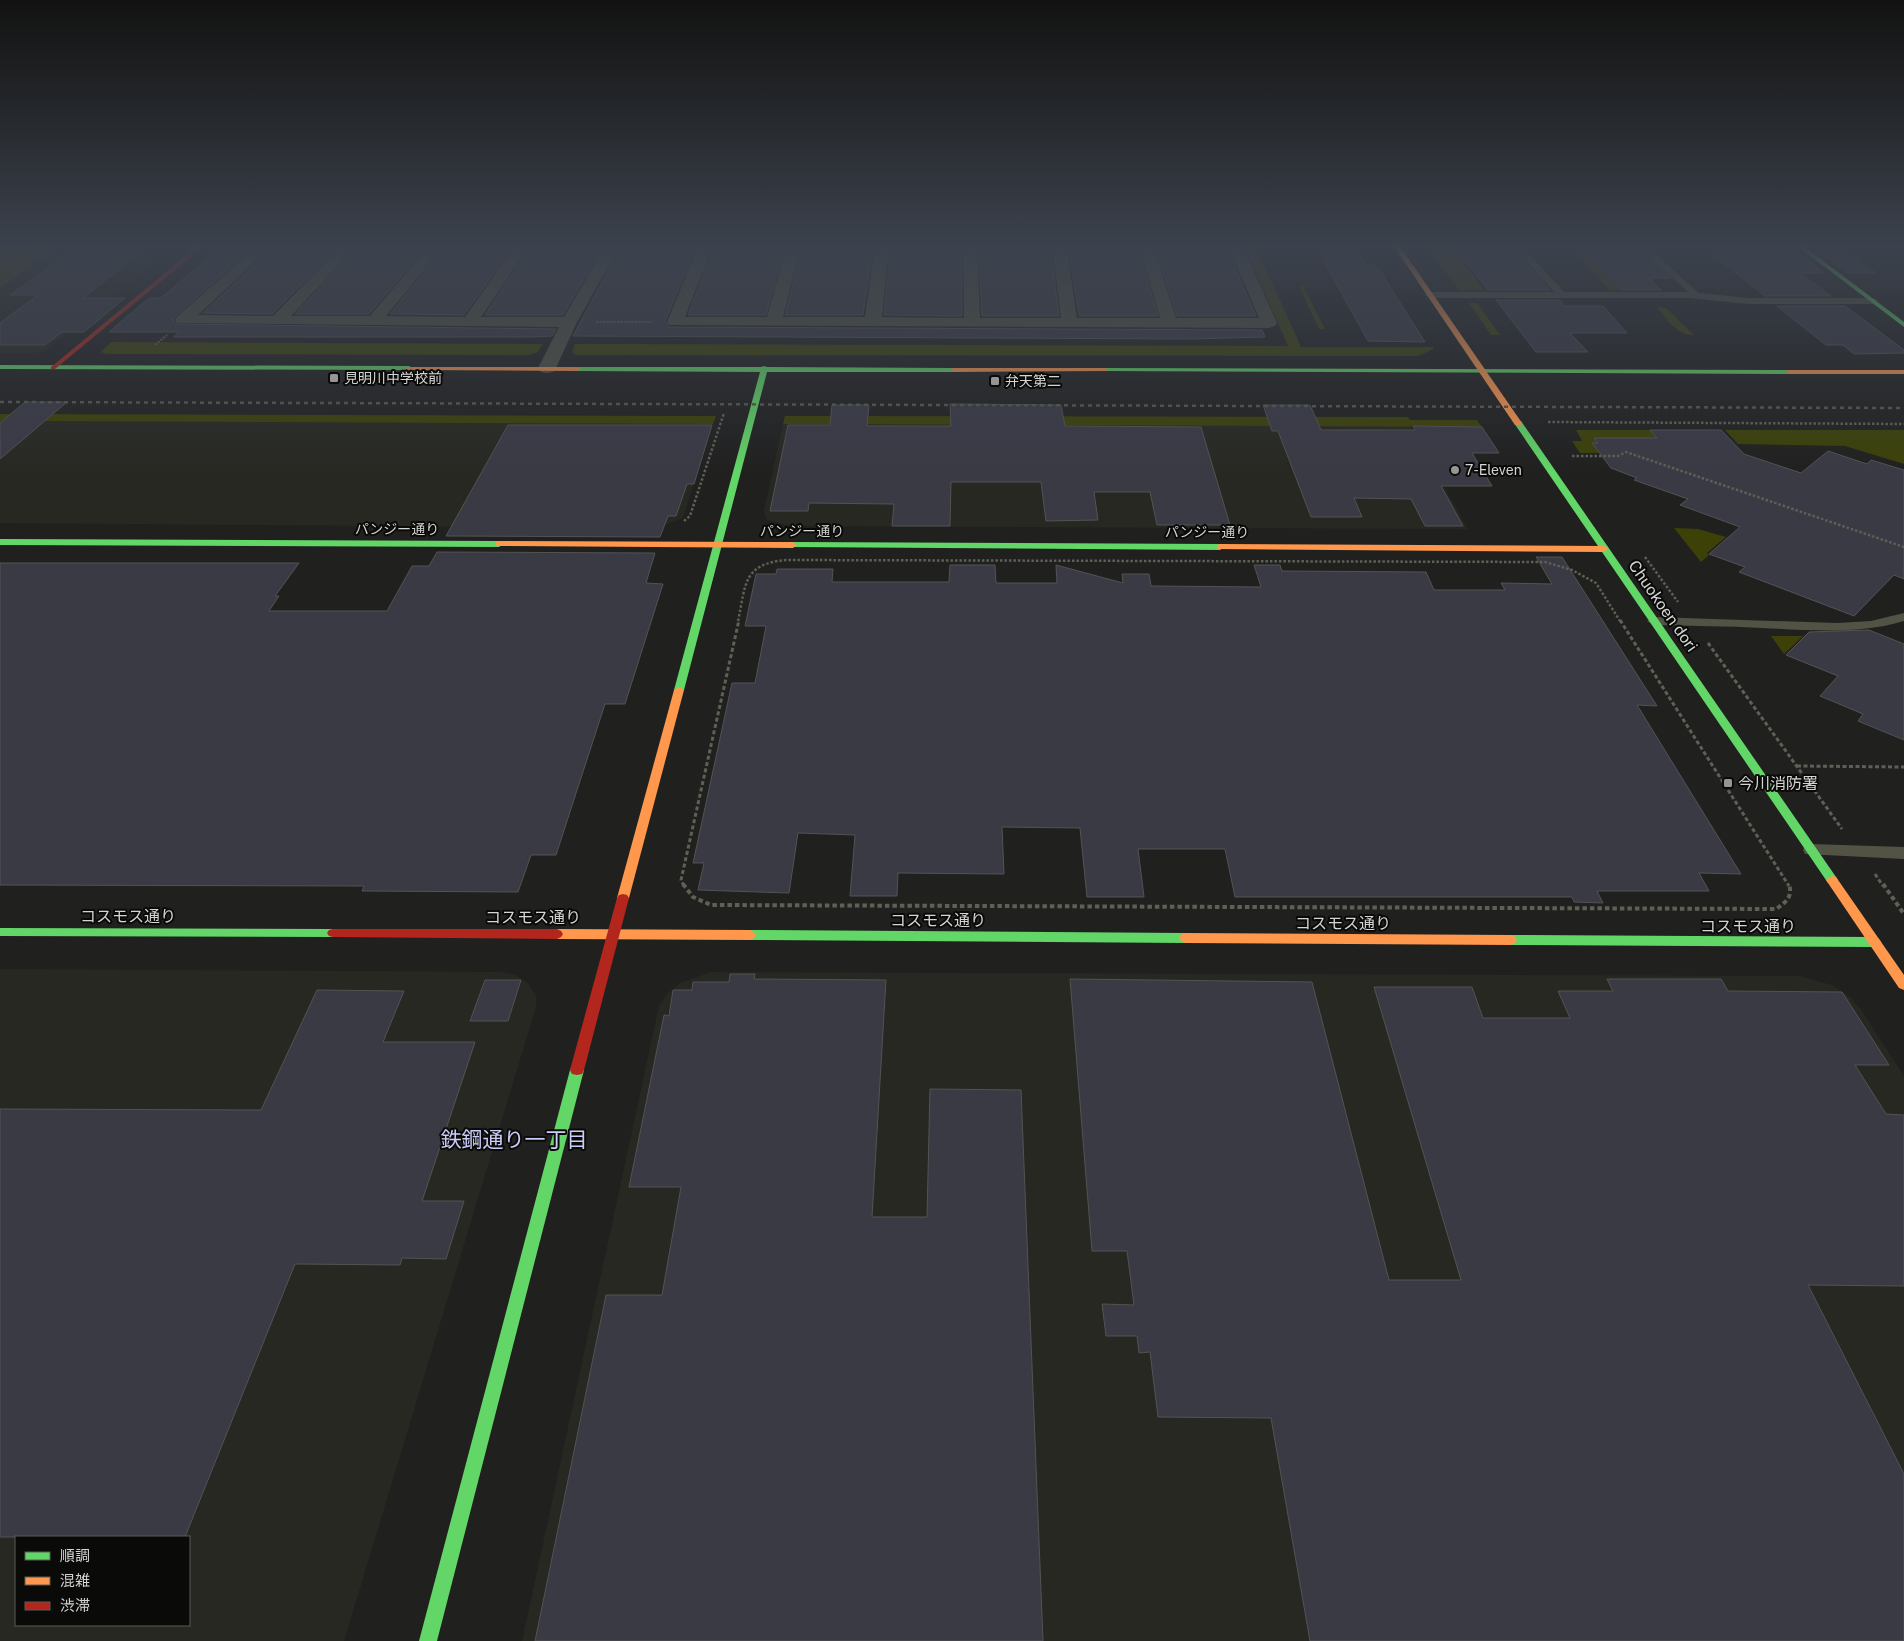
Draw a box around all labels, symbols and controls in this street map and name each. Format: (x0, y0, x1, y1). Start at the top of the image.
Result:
place label: 見明川中学校前 (344, 370, 442, 386)
marker: 見明川中学校前 (328, 372, 340, 384)
place label: 弁天第二 (1005, 373, 1061, 389)
marker: 弁天第二 (989, 375, 1001, 387)
place label: 7-Eleven (1465, 462, 1522, 478)
marker: 7-Eleven (1449, 464, 1461, 476)
street label: パンジー通り (355, 521, 439, 537)
street label: パンジー通り (760, 523, 844, 539)
street label: パンジー通り (1165, 524, 1249, 540)
street label: Chuokoen dori (1625, 557, 1701, 655)
place label: 今川消防署 (1738, 774, 1818, 793)
marker: 今川消防署 (1722, 777, 1734, 789)
street label: コスモス通り (80, 907, 176, 926)
street label: コスモス通り (485, 908, 581, 927)
street label: コスモス通り (890, 911, 986, 930)
street label: コスモス通り (1295, 914, 1391, 933)
street label: コスモス通り (1700, 917, 1796, 936)
district label: 鉄鋼通り一丁目 (441, 1127, 588, 1152)
legend (15, 1536, 190, 1626)
text: 順調 (60, 1547, 90, 1564)
text: 混雑 (60, 1572, 90, 1589)
text: 渋滞 (60, 1597, 90, 1614)

